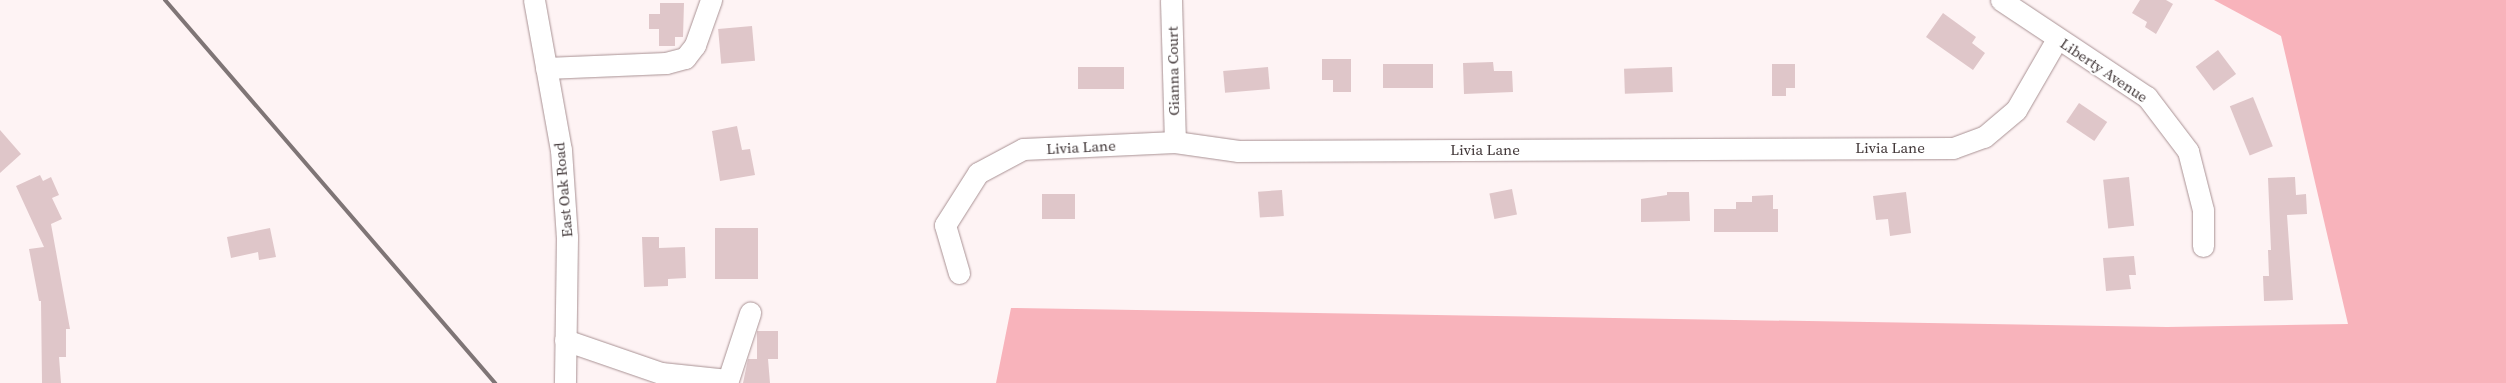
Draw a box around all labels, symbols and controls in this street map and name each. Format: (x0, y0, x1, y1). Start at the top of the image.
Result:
street label: Gianna Court (1163, 26, 1183, 116)
street label: Liberty Avenue (2057, 34, 2151, 106)
street label: Livia Lane (1046, 136, 1116, 158)
street label: Livia Lane (1855, 139, 1925, 157)
street label: Livia Lane (1450, 141, 1520, 159)
street label: East Oak Road (550, 142, 576, 238)

